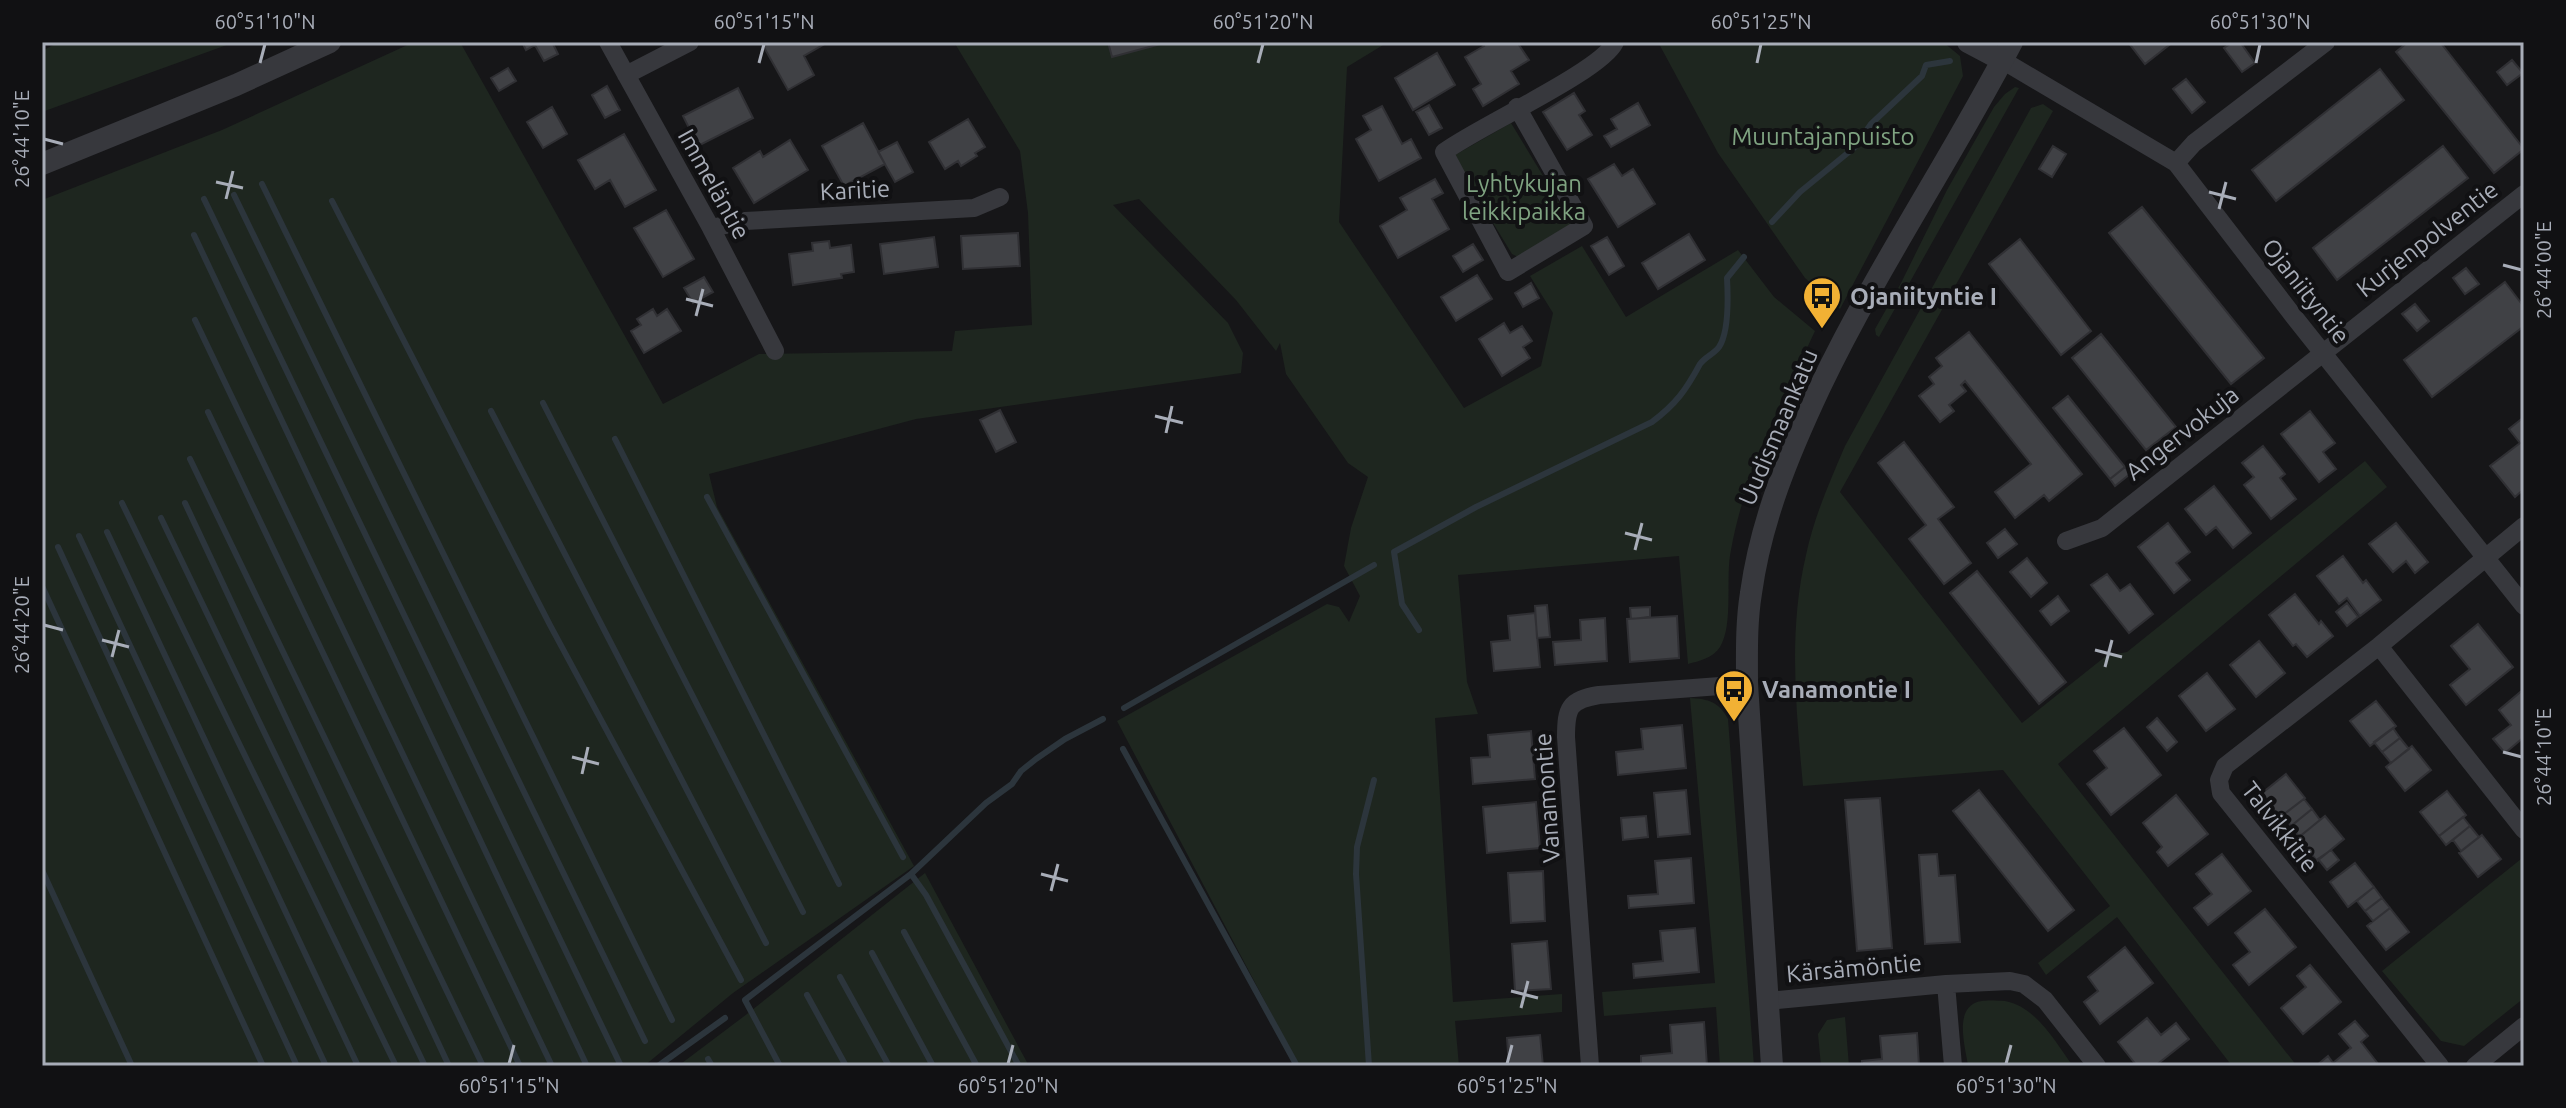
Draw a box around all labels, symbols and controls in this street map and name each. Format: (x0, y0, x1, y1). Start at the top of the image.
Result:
text: 60°51'10"N (214, 10, 316, 33)
text: 60°51'15"N (713, 10, 815, 33)
text: 60°51'20"N (1212, 10, 1314, 33)
text: 60°51'25"N (1710, 10, 1812, 33)
text: 60°51'30"N (2209, 10, 2311, 33)
text: 26°44'10"E (10, 90, 33, 188)
park label: Muuntajanpuisto (1732, 123, 1914, 150)
street label: Immeläntie (673, 124, 755, 244)
park label: Lyhtykujan leikkipaikka (1462, 170, 1586, 225)
street label: Karitie (819, 175, 891, 205)
street label: Kurjenpolventie (2351, 176, 2503, 302)
text: 26°44'00"E (2532, 221, 2555, 319)
street label: Ojaniityntie (2257, 233, 2355, 349)
bus stop icon: Ojaniityntie I (1801, 275, 1843, 330)
place label: Ojaniityntie I (1850, 283, 1997, 310)
street label: Uudismaankatu (1733, 345, 1823, 509)
street label: Angervokuja (2120, 381, 2244, 485)
text: 26°44'20"E (10, 576, 33, 674)
bus stop icon: Vanamontie I (1713, 668, 1755, 723)
place label: Vanamontie I (1762, 676, 1911, 703)
text: 26°44'10"E (2532, 708, 2555, 806)
street label: Vanamontie (1529, 732, 1565, 864)
street label: Talvikkitie (2236, 776, 2324, 878)
street label: Kärsämöntie (1785, 949, 1923, 987)
text: 60°51'15"N (458, 1074, 560, 1097)
text: 60°51'20"N (957, 1074, 1059, 1097)
text: 60°51'25"N (1456, 1074, 1558, 1097)
text: 60°51'30"N (1955, 1074, 2057, 1097)

